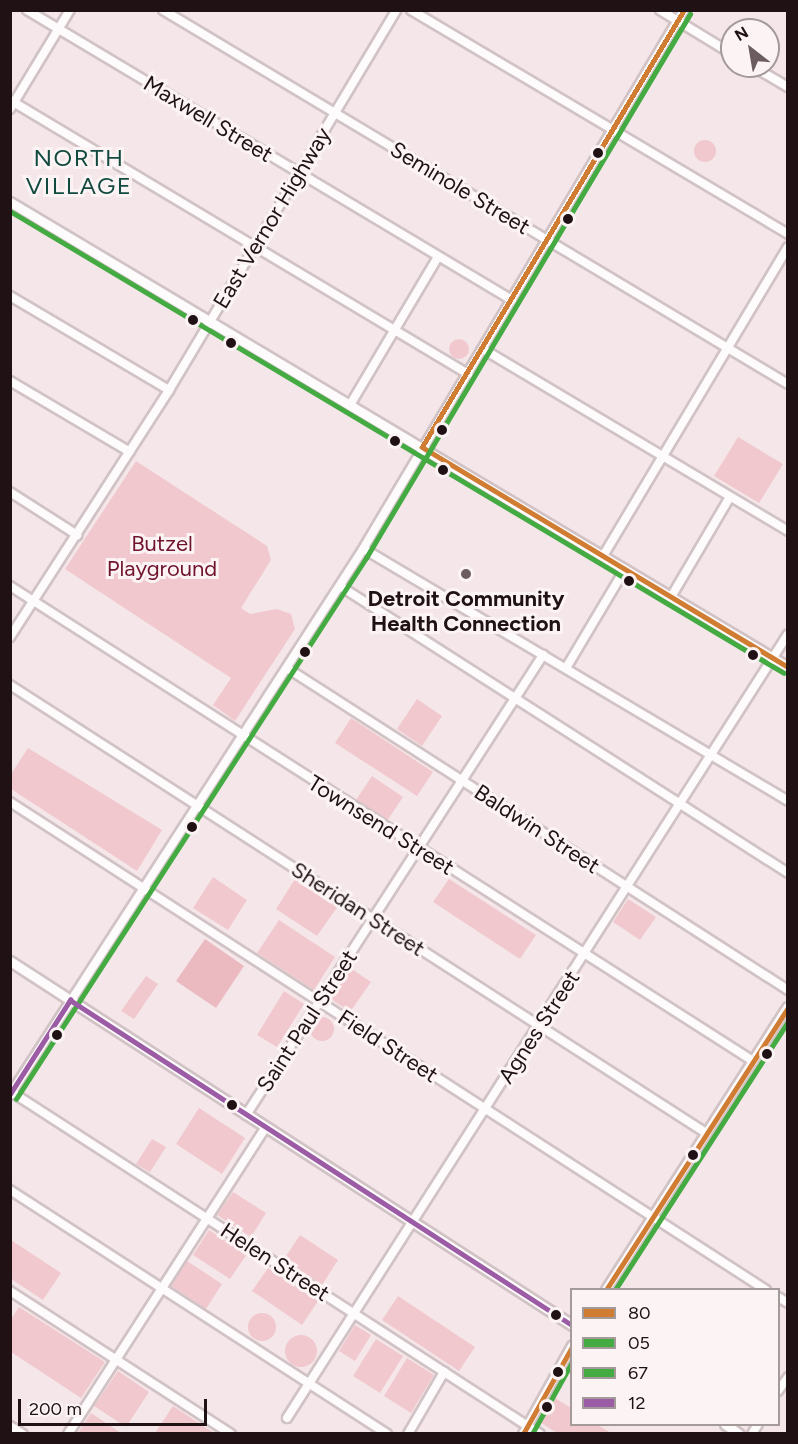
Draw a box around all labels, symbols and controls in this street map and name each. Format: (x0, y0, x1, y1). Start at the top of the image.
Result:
north arrow (720, 18, 780, 78)
text: N (731, 23, 752, 45)
street label: Maxwell Street (139, 70, 277, 168)
street label: East Vernor Highway (208, 123, 336, 313)
street label: Seminole Street (385, 136, 535, 240)
district label: NORTH VILLAGE (26, 144, 132, 200)
unlabelled marker (592, 147, 604, 159)
unlabelled marker (562, 213, 574, 225)
unlabelled marker (187, 314, 199, 326)
unlabelled marker (225, 337, 237, 349)
unlabelled marker (436, 424, 448, 436)
unlabelled marker (389, 435, 401, 447)
unlabelled marker (437, 464, 449, 476)
park label: Butzel Playground (107, 530, 217, 582)
marker: Detroit Community Health Connection (457, 565, 475, 583)
unlabelled marker (623, 575, 635, 587)
place label: Detroit Community Health Connection (368, 585, 564, 636)
unlabelled marker (299, 646, 311, 658)
unlabelled marker (747, 649, 759, 661)
street label: Townsend Street (303, 769, 459, 881)
street label: Baldwin Street (469, 779, 605, 879)
unlabelled marker (186, 821, 198, 833)
street label: Sheridan Street (286, 856, 430, 962)
street label: Saint Paul Street (251, 945, 363, 1097)
street label: Agnes Street (493, 966, 585, 1088)
street label: Field Street (333, 1004, 443, 1088)
unlabelled marker (51, 1029, 63, 1041)
unlabelled marker (761, 1048, 773, 1060)
unlabelled marker (226, 1099, 238, 1111)
unlabelled marker (687, 1149, 699, 1161)
street label: Helen Street (216, 1217, 334, 1307)
legend (570, 1288, 780, 1426)
text: 80 (628, 1302, 651, 1324)
unlabelled marker (550, 1309, 562, 1321)
text: 05 (628, 1332, 650, 1354)
text: 67 (628, 1362, 648, 1384)
unlabelled marker (552, 1366, 564, 1378)
scale bar (21, 1387, 210, 1425)
text: 12 (628, 1392, 646, 1414)
text: 200 m (29, 1398, 82, 1420)
unlabelled marker (541, 1401, 553, 1413)

